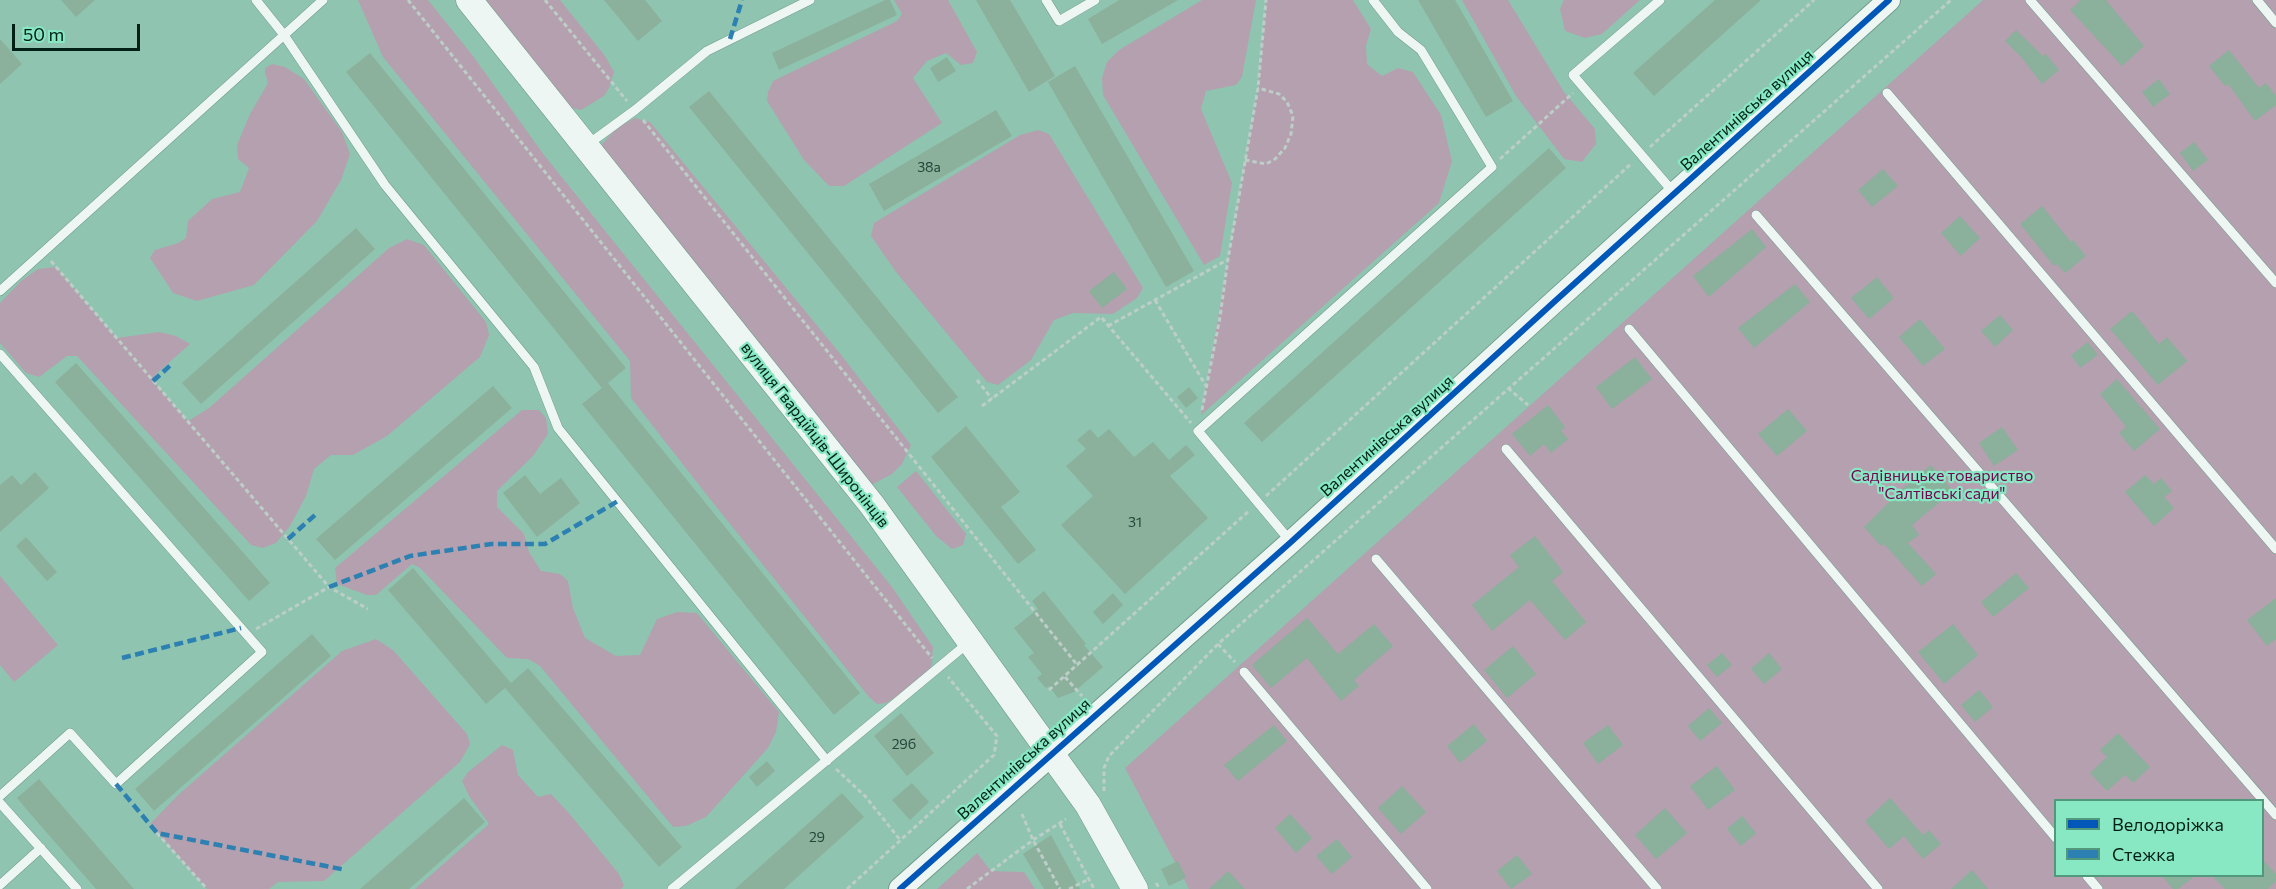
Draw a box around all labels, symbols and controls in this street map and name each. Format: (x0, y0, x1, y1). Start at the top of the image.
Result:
scale bar (15, 12, 142, 50)
text: 50 m (23, 23, 64, 45)
street label: Валентинівська вулиця (1677, 45, 1817, 175)
house number: 38а (917, 159, 941, 175)
street label: вулиця Гвардійців-Широнінців (737, 339, 893, 531)
street label: Валентинівська вулиця (1317, 371, 1457, 501)
park label: Садівницьке товариство "Салтівські сади" (1851, 466, 2033, 504)
house number: 31 (1128, 514, 1142, 530)
street label: Валентинівська вулиця (954, 694, 1094, 824)
house number: 29б (892, 736, 916, 752)
legend (2054, 799, 2264, 877)
text: Велодоріжка (2112, 813, 2224, 835)
house number: 29 (809, 829, 825, 845)
text: Стежка (2112, 843, 2175, 865)

